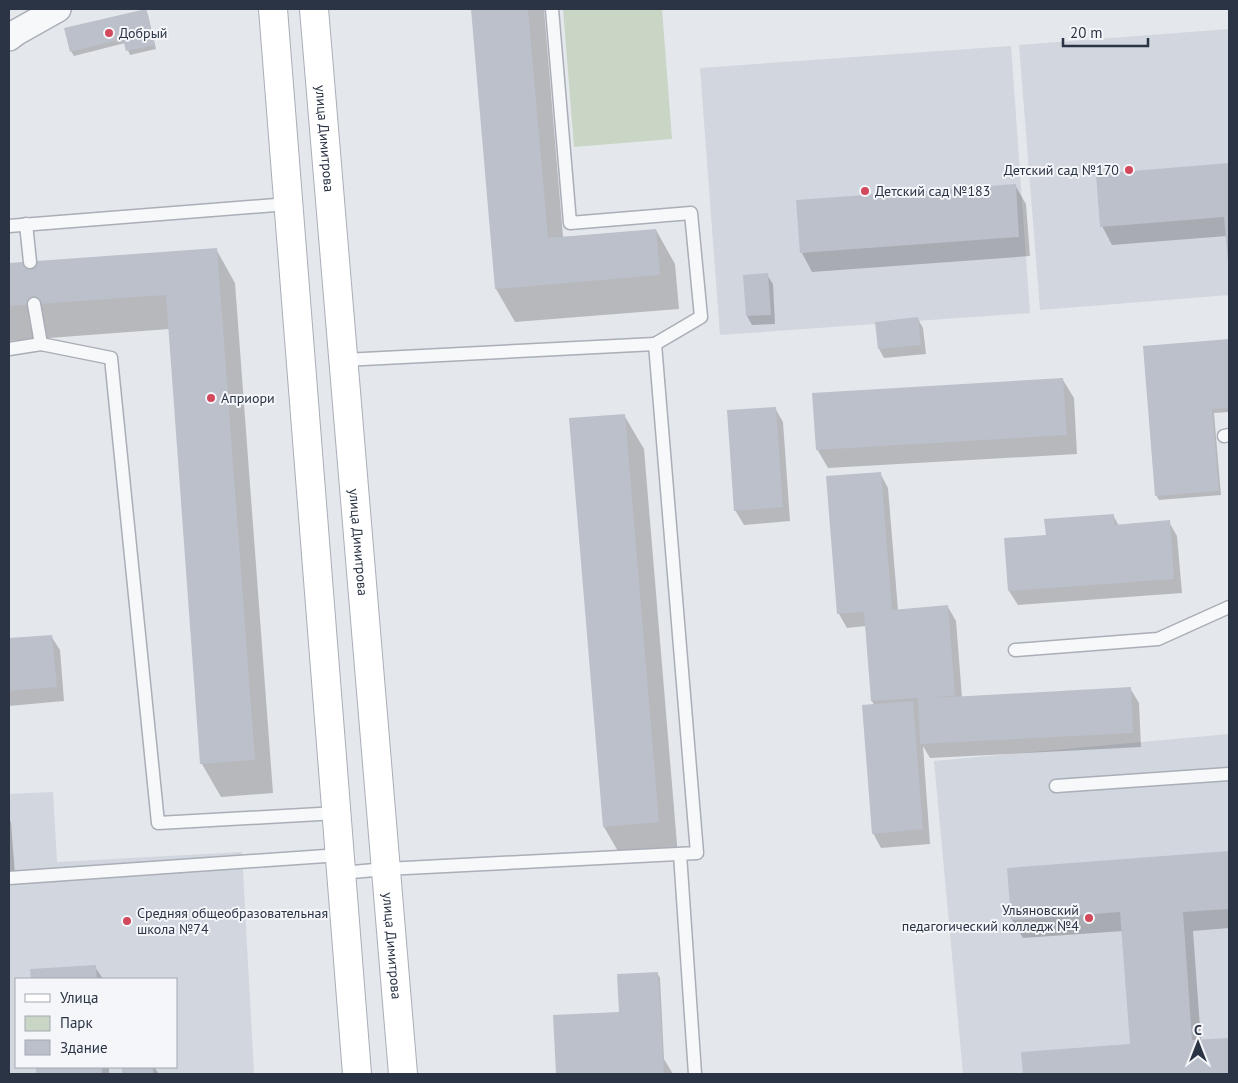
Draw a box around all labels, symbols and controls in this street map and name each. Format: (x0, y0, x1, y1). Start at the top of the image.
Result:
scale bar (1063, 15, 1148, 47)
text: 20 m (1070, 23, 1103, 42)
place label: Добрый (119, 24, 168, 42)
marker: Добрый (103, 27, 115, 39)
street label: улица Димитрова (311, 84, 338, 193)
place label: Детский сад №170 (1004, 161, 1119, 179)
marker: Детский сад №170 (1123, 164, 1135, 176)
place label: Детский сад №183 (875, 182, 990, 200)
marker: Детский сад №183 (859, 185, 871, 197)
place label: Априори (221, 389, 275, 407)
marker: Априори (205, 392, 217, 404)
street label: улица Димитрова (345, 488, 372, 596)
street label: улица Димитрова (379, 891, 406, 1000)
place label: Ульяновский педагогический колледж №4 (902, 901, 1079, 935)
place label: Средняя общеобразовательная школа №74 (137, 904, 328, 938)
marker: Ульяновский педагогический колледж №4 (1083, 912, 1095, 924)
marker: Средняя общеобразовательная школа №74 (121, 915, 133, 927)
legend (15, 978, 178, 1068)
text: Улица (60, 988, 98, 1007)
text: Парк (60, 1013, 93, 1032)
north arrow (1173, 1018, 1223, 1068)
text: С (1194, 1021, 1202, 1039)
text: Здание (60, 1038, 108, 1057)

